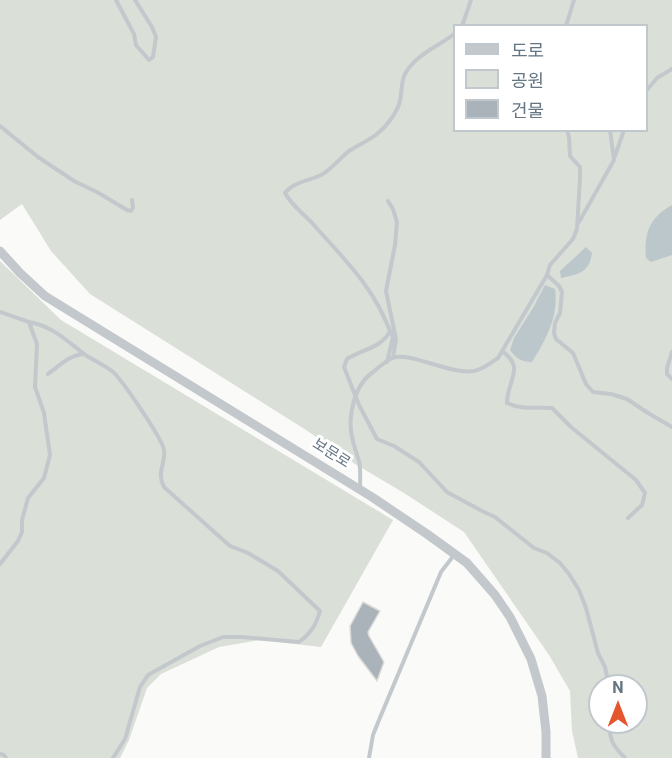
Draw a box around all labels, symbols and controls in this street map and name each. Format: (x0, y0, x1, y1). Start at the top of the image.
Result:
legend (453, 24, 648, 132)
text: 도로 (511, 40, 544, 61)
text: 공원 (511, 70, 544, 91)
text: 건물 (511, 100, 544, 121)
street label: 보문로 (309, 435, 353, 473)
north arrow (588, 674, 648, 734)
text: N (612, 678, 624, 697)

